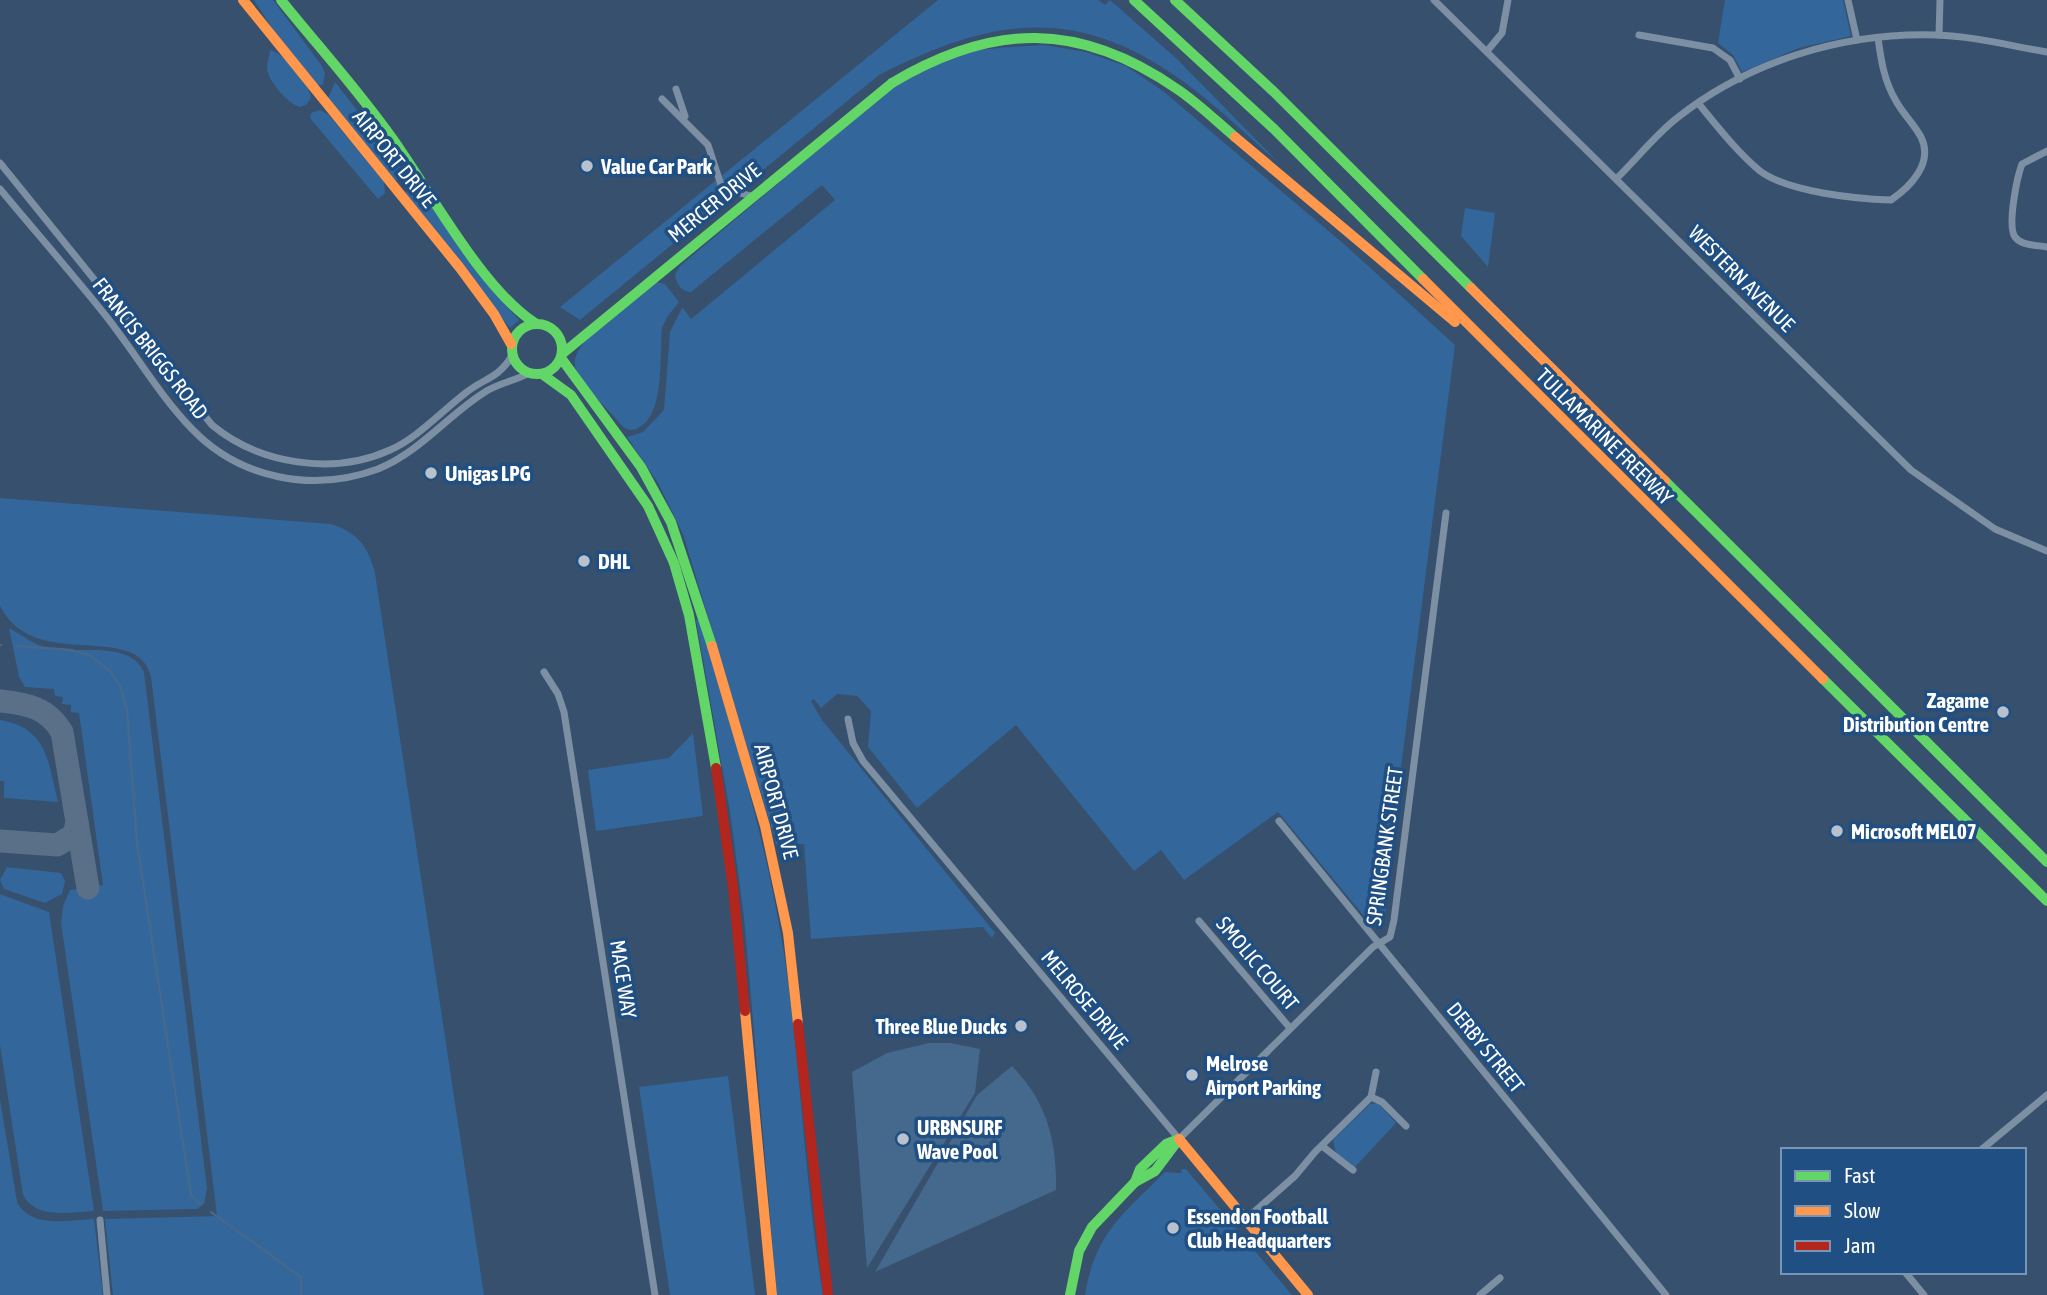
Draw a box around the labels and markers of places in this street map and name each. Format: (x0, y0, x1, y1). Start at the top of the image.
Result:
place label: Value Car Park (600, 154, 713, 178)
marker: Value Car Park (579, 158, 595, 174)
place label: Unigas LPG (445, 461, 531, 485)
marker: Unigas LPG (423, 465, 439, 481)
place label: DHL (598, 549, 630, 573)
marker: DHL (576, 553, 592, 569)
place label: Zagame Distribution Centre (1843, 688, 1989, 736)
marker: Zagame Distribution Centre (1995, 704, 2011, 720)
place label: Microsoft MEL07 (1851, 819, 1977, 843)
marker: Microsoft MEL07 (1829, 823, 1845, 839)
place label: Three Blue Ducks (876, 1014, 1008, 1038)
marker: Three Blue Ducks (1013, 1018, 1029, 1034)
place label: Melrose Airport Parking (1205, 1051, 1322, 1099)
marker: Melrose Airport Parking (1184, 1067, 1200, 1083)
place label: URBNSURF Wave Pool (916, 1115, 1003, 1163)
marker: URBNSURF Wave Pool (895, 1131, 911, 1147)
place label: Essendon Football Club Headquarters (1187, 1204, 1332, 1252)
marker: Essendon Football Club Headquarters (1165, 1220, 1181, 1236)

